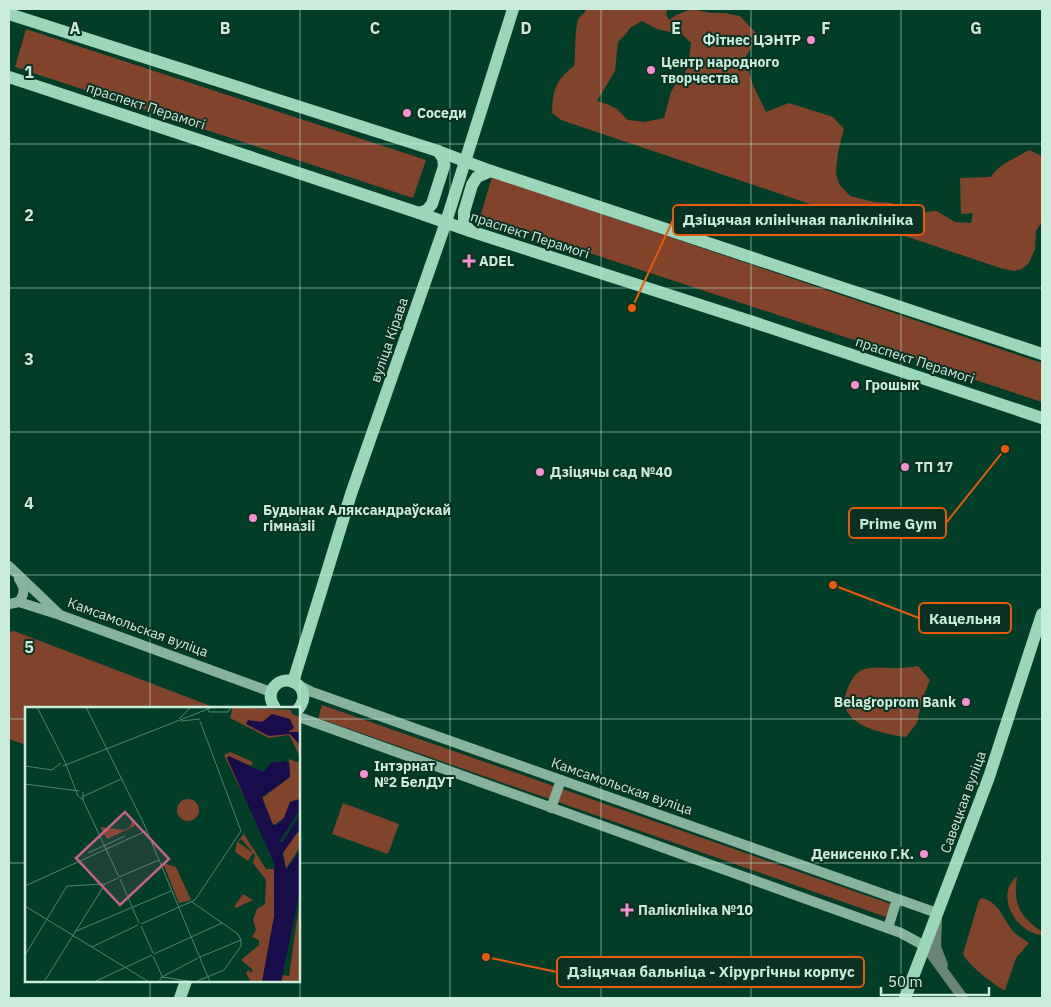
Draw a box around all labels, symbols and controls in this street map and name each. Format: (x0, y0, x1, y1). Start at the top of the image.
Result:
text: A (70, 18, 81, 38)
text: B (220, 18, 231, 38)
text: C (370, 18, 380, 38)
text: D (520, 18, 532, 38)
text: E (671, 18, 681, 38)
text: F (821, 18, 831, 38)
text: G (970, 18, 982, 38)
place label: Фітнес ЦЭНТР (703, 31, 801, 49)
marker: Фітнес ЦЭНТР (805, 34, 817, 46)
place label: Центр народного творчества (661, 53, 779, 87)
text: 1 (24, 62, 34, 82)
marker: Центр народного творчества (645, 64, 657, 76)
street label: праспект Перамогі (84, 78, 208, 134)
place label: Соседи (417, 104, 467, 122)
marker: Соседи (401, 107, 413, 119)
text: 2 (24, 205, 34, 225)
callout: Дзіцячая клінічная паліклініка (673, 205, 924, 235)
street label: праспект Перамогі (468, 207, 592, 263)
text: Дзіцячая клінічная паліклініка (683, 210, 914, 229)
place label: ADEL (479, 252, 514, 270)
marker: ADEL (463, 255, 475, 267)
street label: вуліца Кірава (366, 295, 412, 385)
street label: праспект Перамогі (853, 332, 977, 388)
text: 3 (24, 349, 34, 369)
place label: Грошык (865, 376, 919, 394)
marker: Грошык (849, 379, 861, 391)
place label: ТП 17 (915, 458, 953, 476)
marker: ТП 17 (899, 461, 911, 473)
place label: Дзіцячы сад №40 (550, 463, 672, 481)
marker: Дзіцячы сад №40 (534, 466, 546, 478)
text: 4 (24, 493, 34, 513)
place label: Будынак Аляксандраўскай гімназіі (263, 501, 451, 535)
callout: Prime Gym (849, 508, 946, 538)
marker: Будынак Аляксандраўскай гімназіі (247, 512, 259, 524)
text: Prime Gym (859, 514, 937, 533)
street label: Камсамольская вуліца (65, 593, 211, 661)
callout: Кацельня (919, 603, 1011, 633)
text: Кацельня (929, 609, 1001, 628)
text: 5 (24, 637, 34, 657)
place label: Belagroprom Bank (834, 693, 957, 711)
marker: Belagroprom Bank (960, 696, 972, 708)
inset map (25, 707, 300, 982)
street label: Савецкая вуліца (936, 748, 990, 856)
street label: Камсамольская вуліца (549, 753, 696, 819)
place label: Інтэрнат №2 БелДУТ (374, 757, 454, 791)
marker: Інтэрнат №2 БелДУТ (358, 768, 370, 780)
place label: Денисенко Г.К. (811, 845, 914, 863)
marker: Денисенко Г.К. (918, 848, 930, 860)
place label: Паліклініка №10 (638, 901, 753, 919)
marker: Паліклініка №10 (620, 903, 634, 917)
callout: Дзіцячая бальніца - Хірургічны корпус (557, 957, 864, 987)
text: Дзіцячая бальніца - Хірургічны корпус (567, 962, 855, 981)
scale bar (881, 964, 988, 996)
text: 50 m (888, 972, 923, 991)

